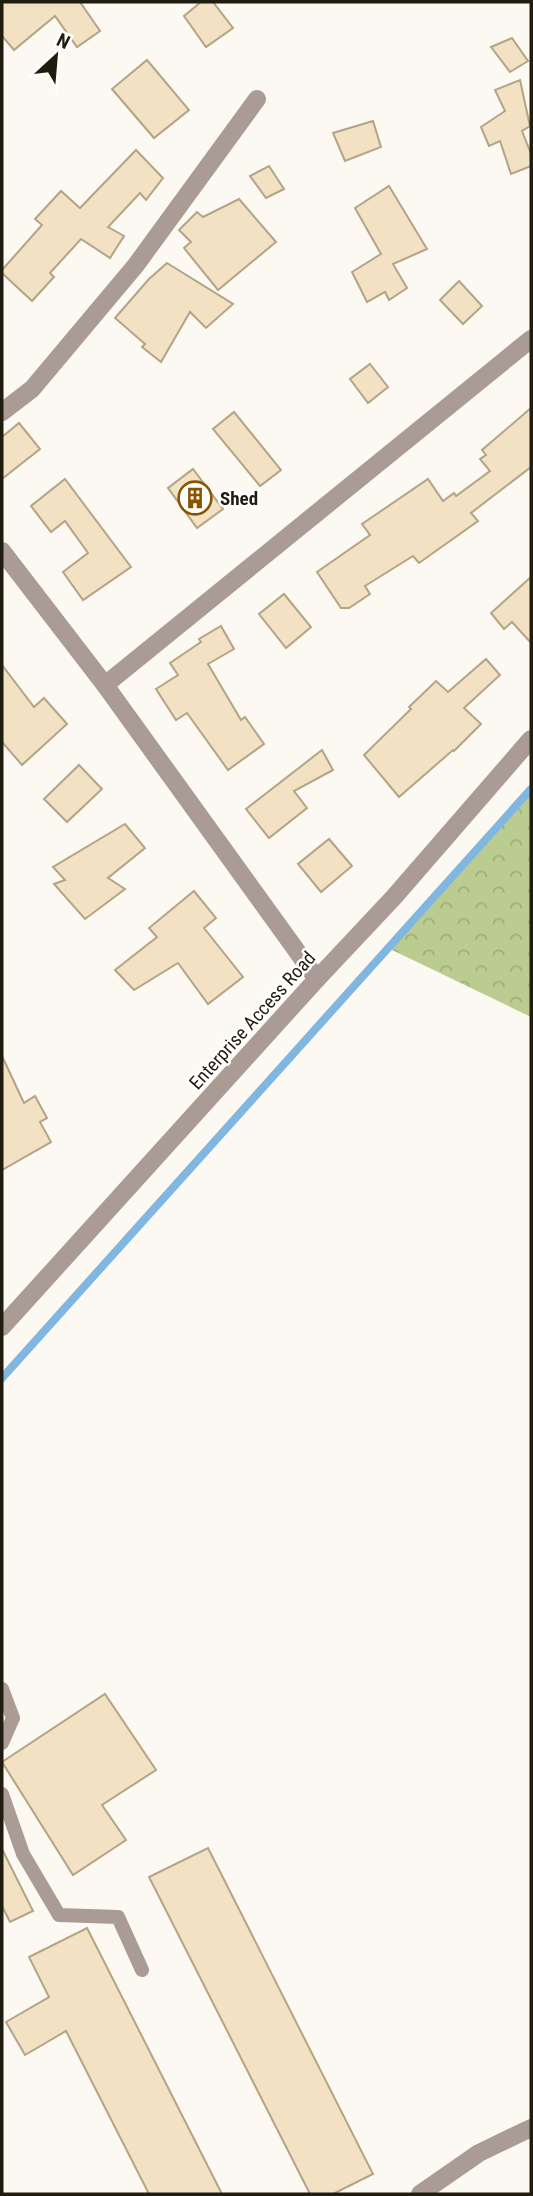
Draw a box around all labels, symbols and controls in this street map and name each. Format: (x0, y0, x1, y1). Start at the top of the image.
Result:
north arrow (21, 21, 91, 91)
text: N (53, 28, 74, 54)
building icon: Shed (176, 479, 214, 517)
place label: Shed (220, 487, 258, 510)
street label: Enterprise Access Road (184, 947, 320, 1094)

